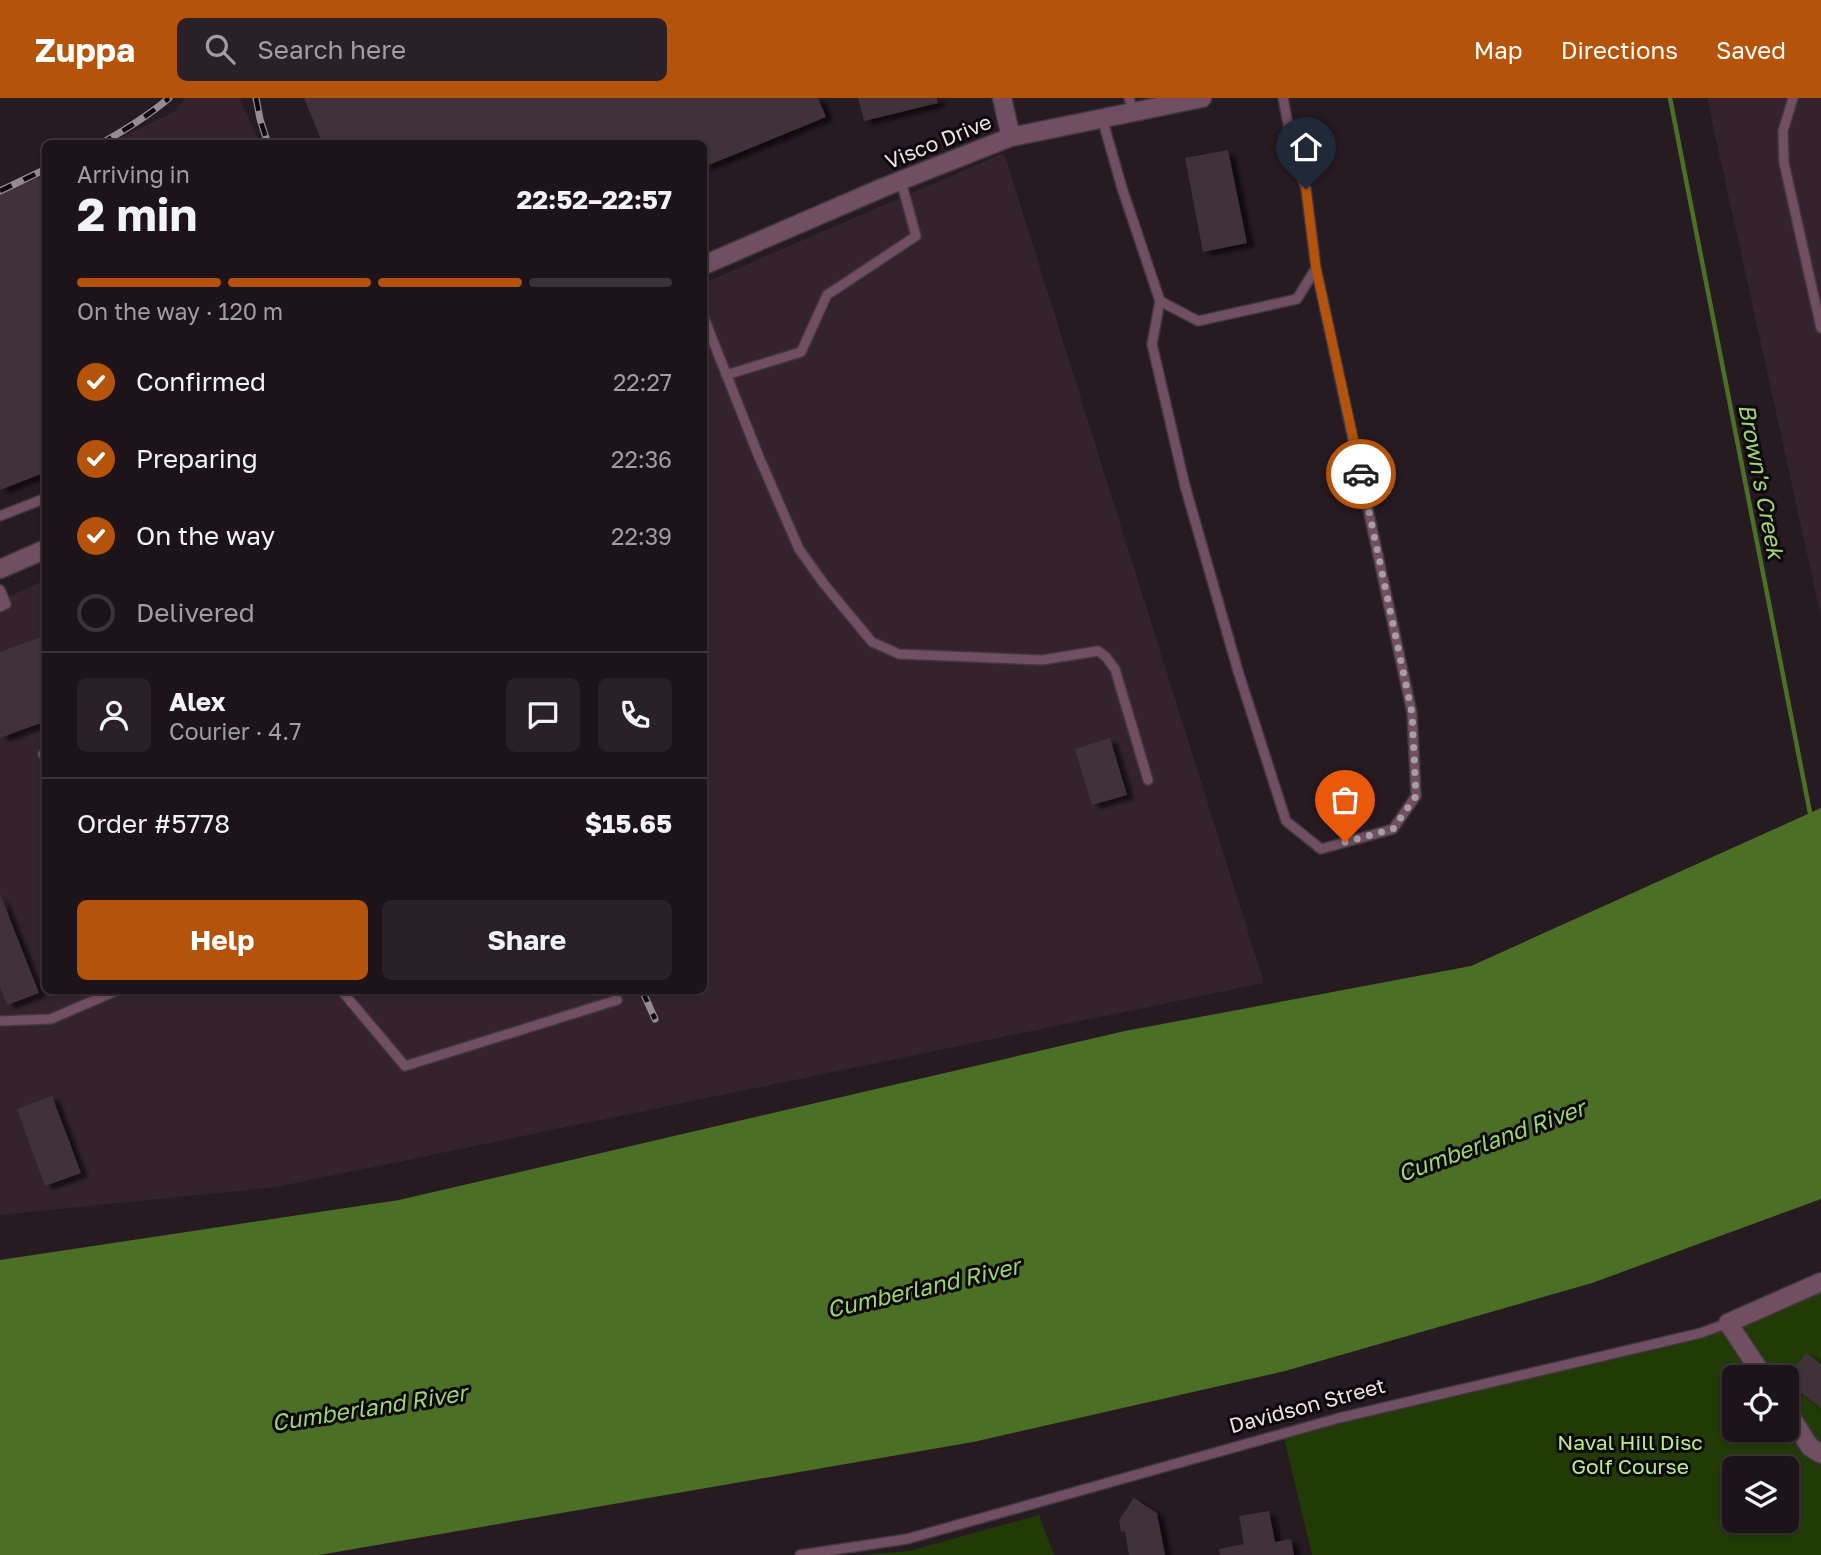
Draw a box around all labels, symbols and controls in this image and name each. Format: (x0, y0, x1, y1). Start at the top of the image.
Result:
search box (177, 18, 667, 81)
text: Zuppa (35, 30, 135, 69)
icon: search (201, 30, 239, 68)
text: Search here (257, 34, 406, 65)
text: Map (1474, 35, 1523, 64)
text: Directions (1561, 35, 1678, 64)
text: Saved (1716, 35, 1786, 64)
street label: Visco Drive (881, 108, 995, 174)
pin (1276, 117, 1336, 189)
icon: home (1287, 128, 1325, 166)
text: Arriving in (77, 160, 190, 188)
text: 22:52–22:57 (516, 184, 672, 215)
text: 2 min (77, 186, 197, 241)
text: On the way · 120 m (77, 297, 283, 325)
icon: check (77, 363, 115, 401)
text: Confirmed (136, 366, 266, 397)
text: 22:27 (613, 368, 672, 396)
water label: Brown's Creek (1733, 401, 1791, 563)
courier (1326, 439, 1396, 509)
icon: check (77, 440, 115, 478)
text: Preparing (136, 443, 258, 474)
text: 22:36 (611, 445, 672, 473)
icon: car (1342, 455, 1380, 493)
icon: check (77, 517, 115, 555)
text: On the way (136, 520, 275, 551)
text: 22:39 (611, 522, 672, 550)
text: Delivered (136, 597, 255, 628)
button: person (77, 678, 151, 752)
button: chat (506, 678, 580, 752)
button: phone (598, 678, 672, 752)
text: Alex (169, 686, 226, 717)
text: Courier · 4.7 (169, 717, 301, 745)
pin (1315, 770, 1375, 842)
icon: bag (1326, 781, 1364, 819)
text: Order #5778 (77, 808, 230, 839)
text: $15.65 (585, 808, 672, 839)
button: Help (77, 900, 368, 980)
button: Share (382, 900, 672, 980)
water label: Cumberland River (1394, 1092, 1591, 1187)
water label: Cumberland River (824, 1250, 1025, 1323)
map controls (1722, 1365, 1799, 1533)
button: locate (1722, 1365, 1799, 1442)
street label: Davidson Street (1226, 1372, 1388, 1438)
water label: Cumberland River (269, 1377, 472, 1436)
park label: Naval Hill Disc Golf Course (1557, 1429, 1703, 1479)
button: layers (1722, 1456, 1799, 1533)

